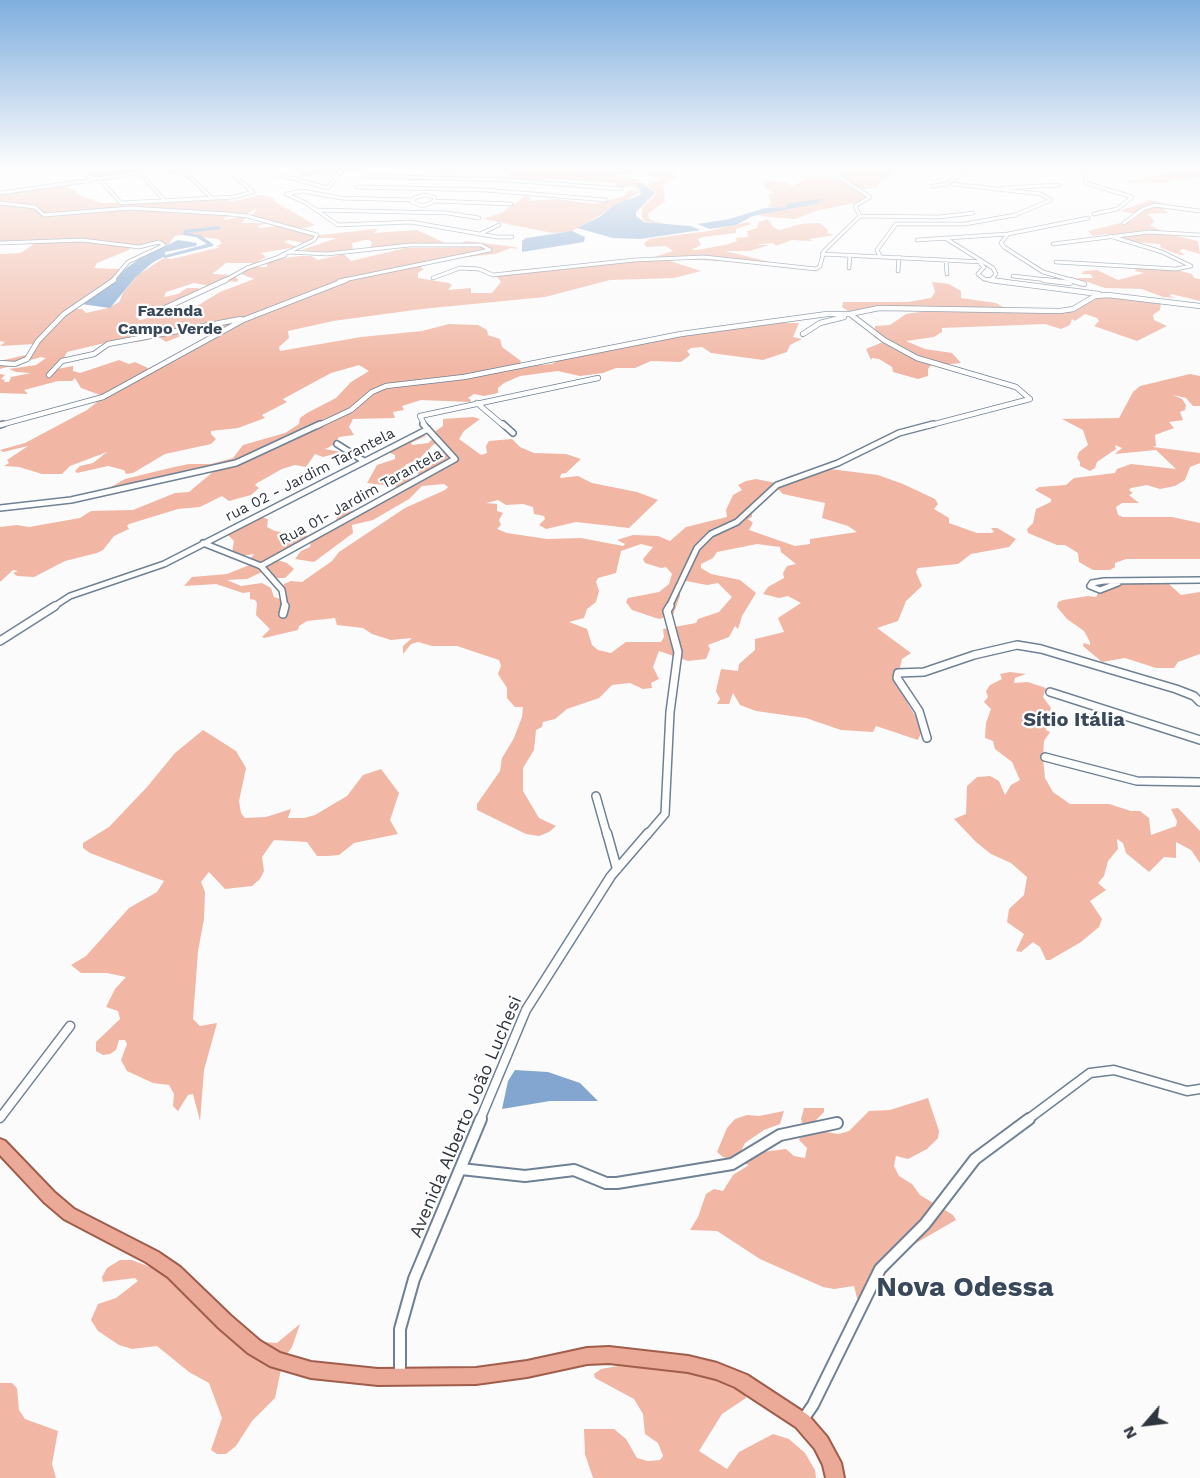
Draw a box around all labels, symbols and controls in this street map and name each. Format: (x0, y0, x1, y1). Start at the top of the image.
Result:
district label: Fazenda Campo Verde (118, 301, 222, 339)
street label: rua 02 - Jardim Tarantela (222, 424, 398, 526)
street label: Rua 01- Jardim Tarantela (276, 445, 446, 549)
district label: Sítio Itália (1023, 708, 1125, 732)
street label: Avenida Alberto João Luchesi (405, 993, 527, 1241)
district label: Nova Odessa (876, 1271, 1054, 1305)
north arrow (1116, 1394, 1176, 1454)
text: N (1118, 1423, 1141, 1442)

